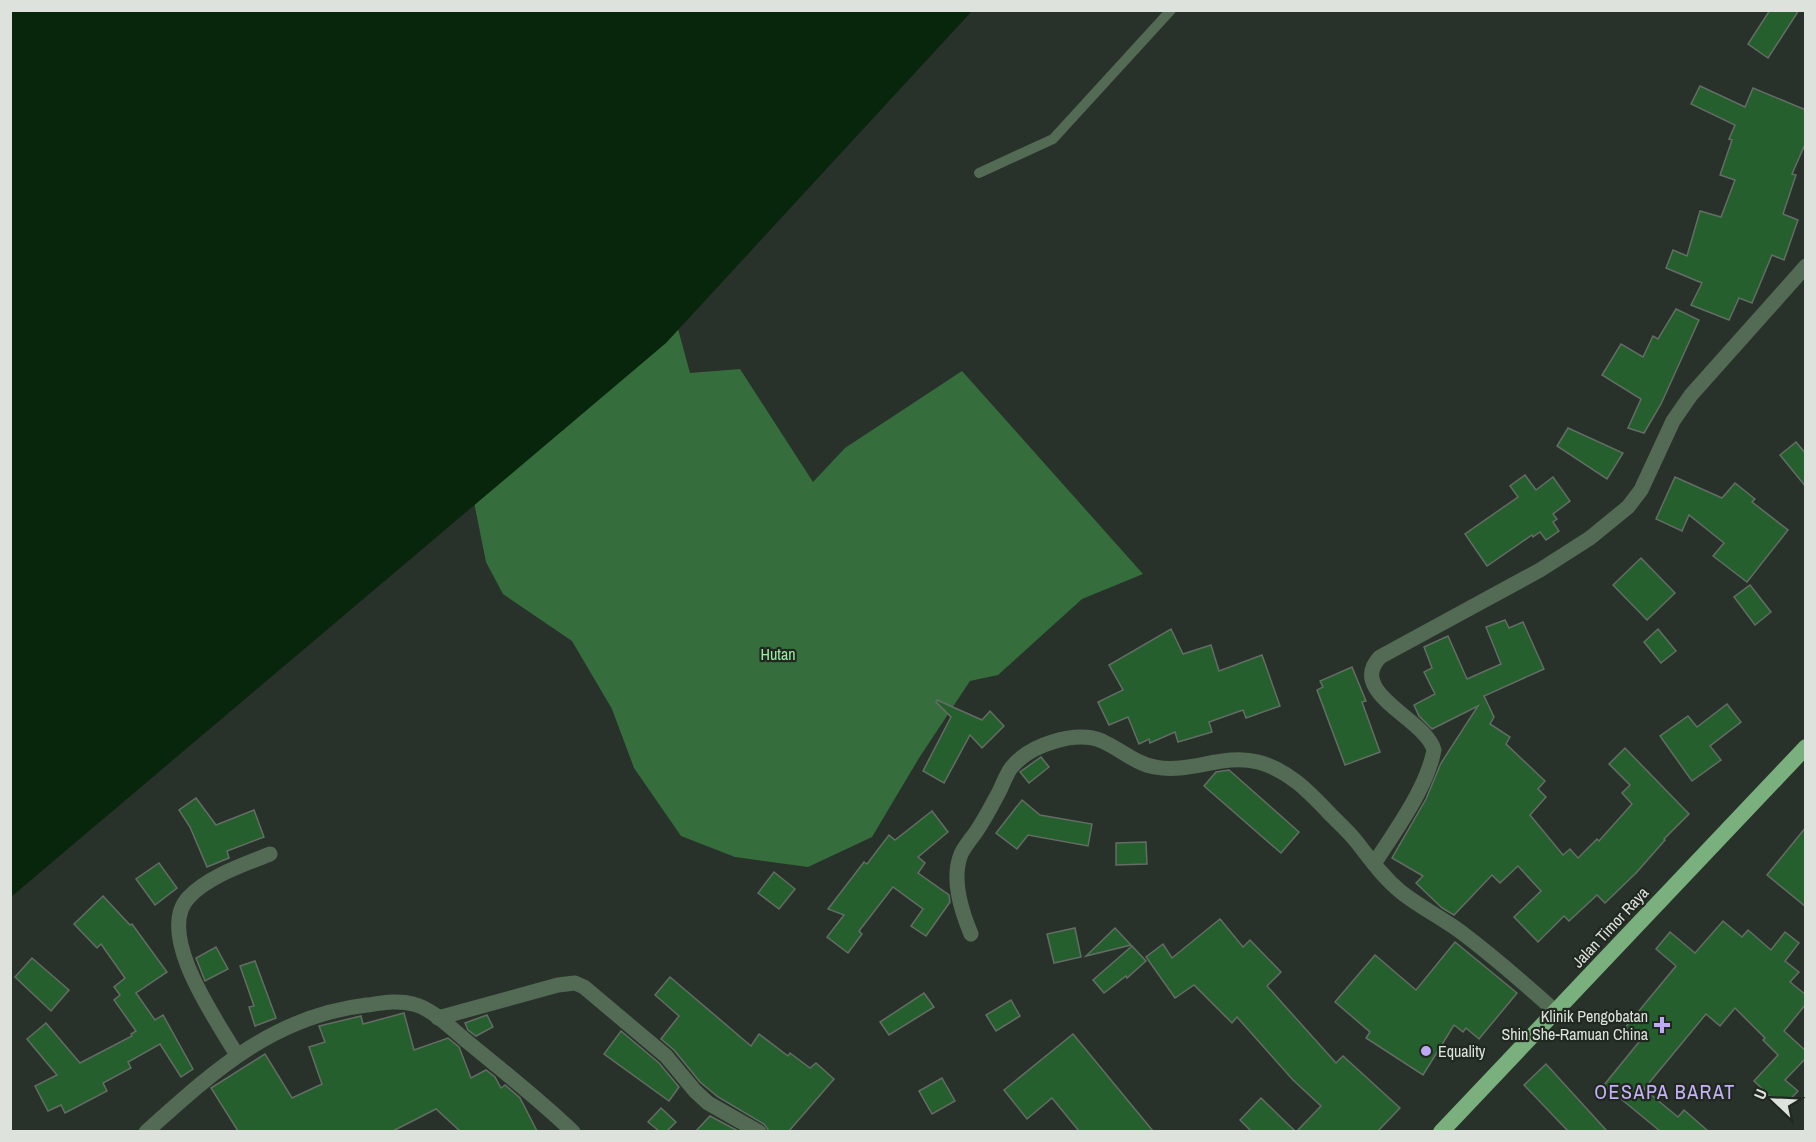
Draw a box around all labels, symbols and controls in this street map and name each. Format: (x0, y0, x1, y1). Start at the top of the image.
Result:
park label: Hutan (760, 643, 796, 665)
street label: Jalan Timor Raya (1567, 881, 1654, 972)
place label: Klinik Pengobatan Shin She-Ramuan China (1501, 1005, 1649, 1045)
marker: Klinik Pengobatan Shin She-Ramuan China (1653, 1016, 1671, 1034)
place label: Equality (1438, 1040, 1486, 1062)
marker: Equality (1419, 1044, 1433, 1058)
north arrow (1744, 1070, 1804, 1130)
district label: OESAPA BARAT (1594, 1078, 1736, 1105)
text: U (1748, 1085, 1772, 1103)

